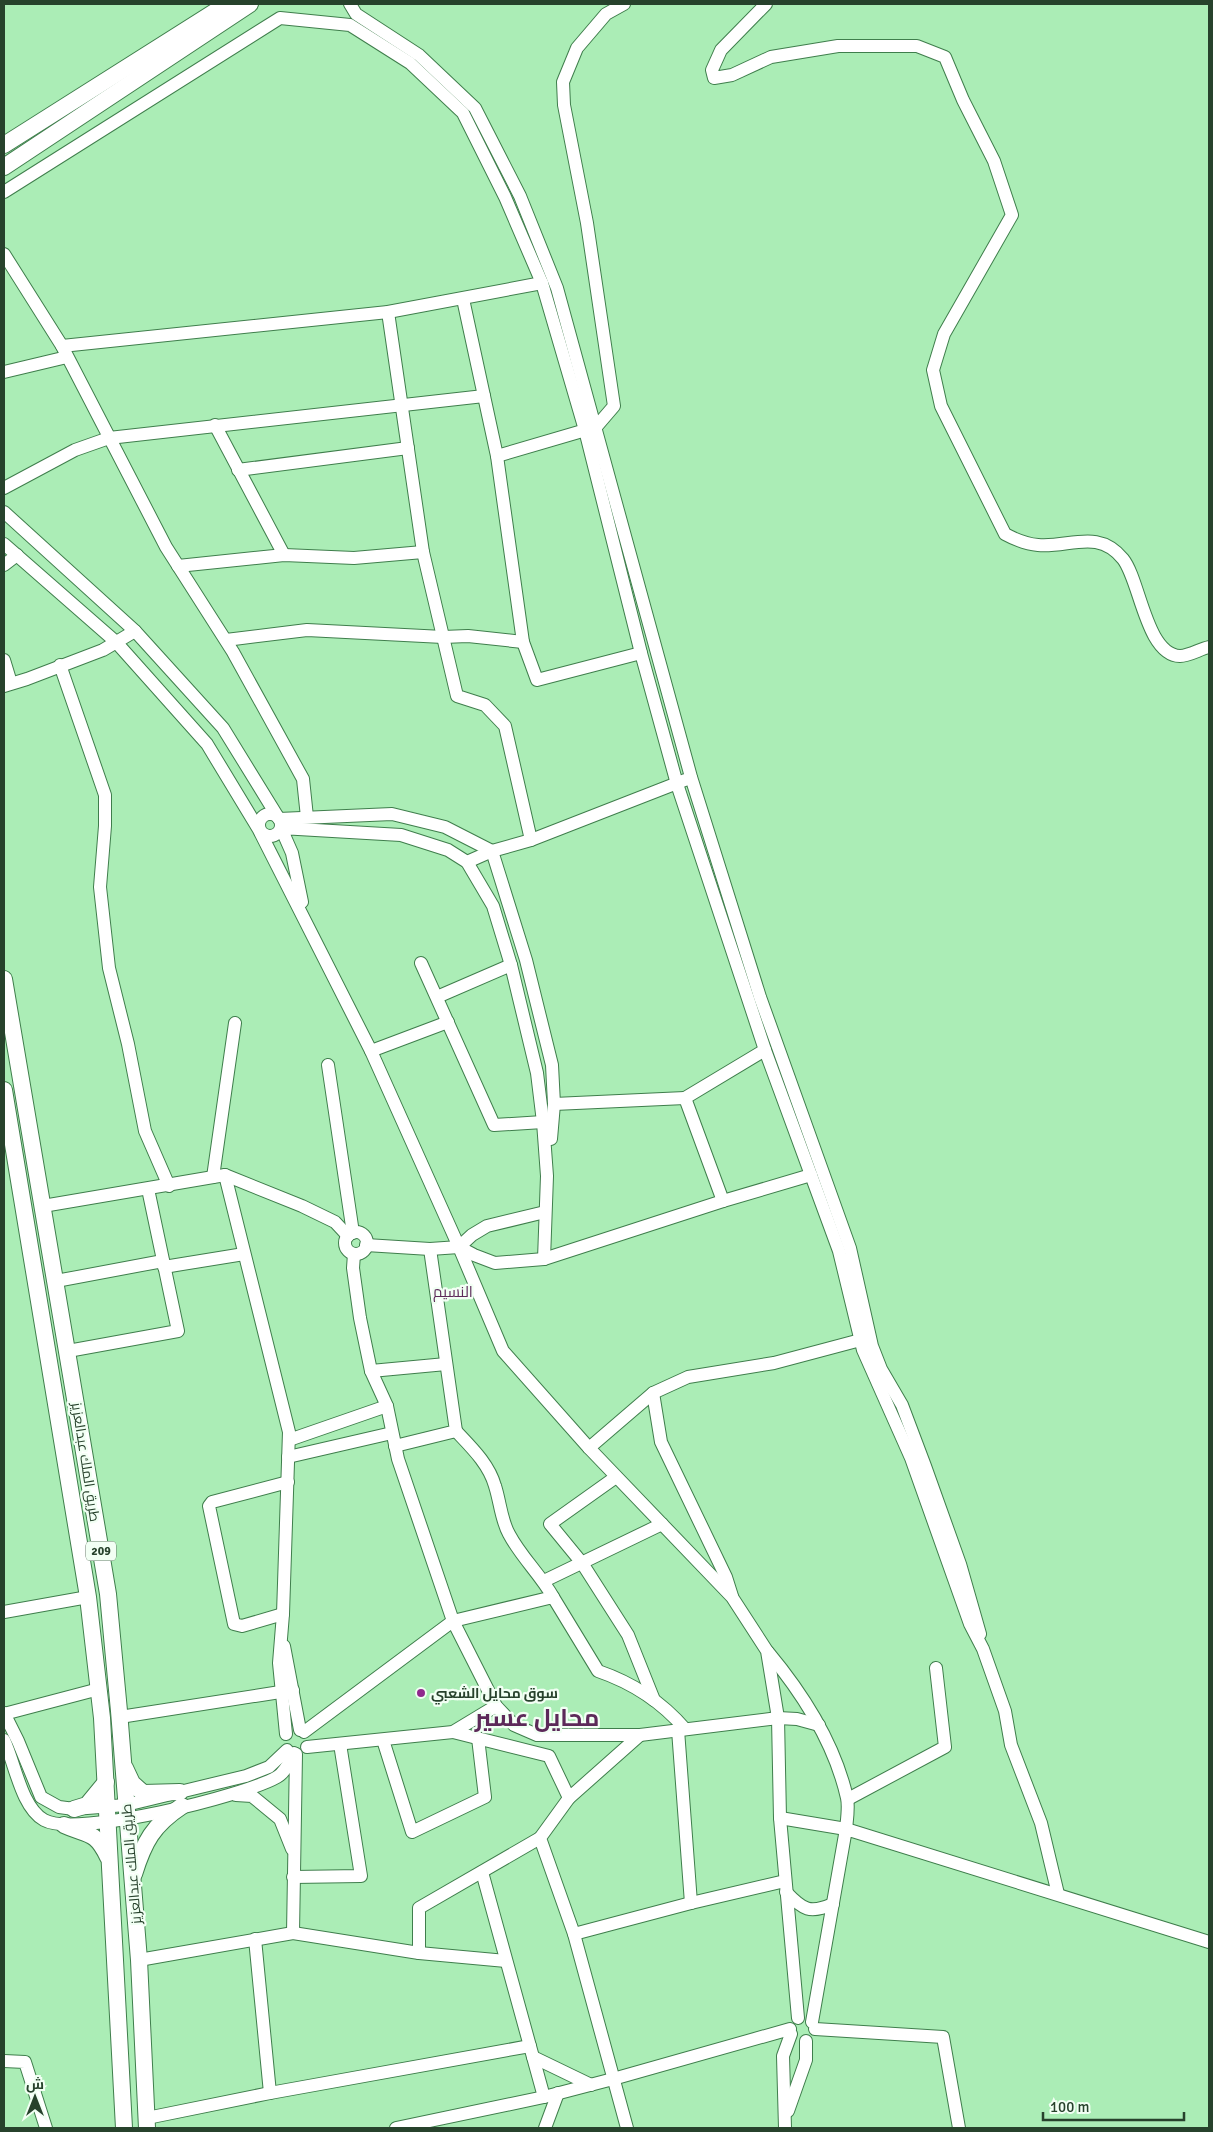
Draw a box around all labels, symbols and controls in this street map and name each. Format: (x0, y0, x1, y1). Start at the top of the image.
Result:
district label: النسيم (433, 1283, 473, 1302)
street label: طريق الملك عبدالعزيز (68, 1400, 103, 1523)
road number: 209 (86, 1542, 116, 1560)
place label: سوق محايل الشعبي (431, 1685, 558, 1705)
marker: سوق محايل الشعبي (415, 1687, 427, 1699)
district label: محايل عسير (474, 1703, 599, 1733)
street label: طريق الملك عبدالعزيز (118, 1803, 145, 1926)
north arrow (10, 2072, 60, 2122)
text: ش (26, 2076, 44, 2093)
scale bar (1043, 2090, 1184, 2122)
text: 100 m (1050, 2098, 1090, 2116)

